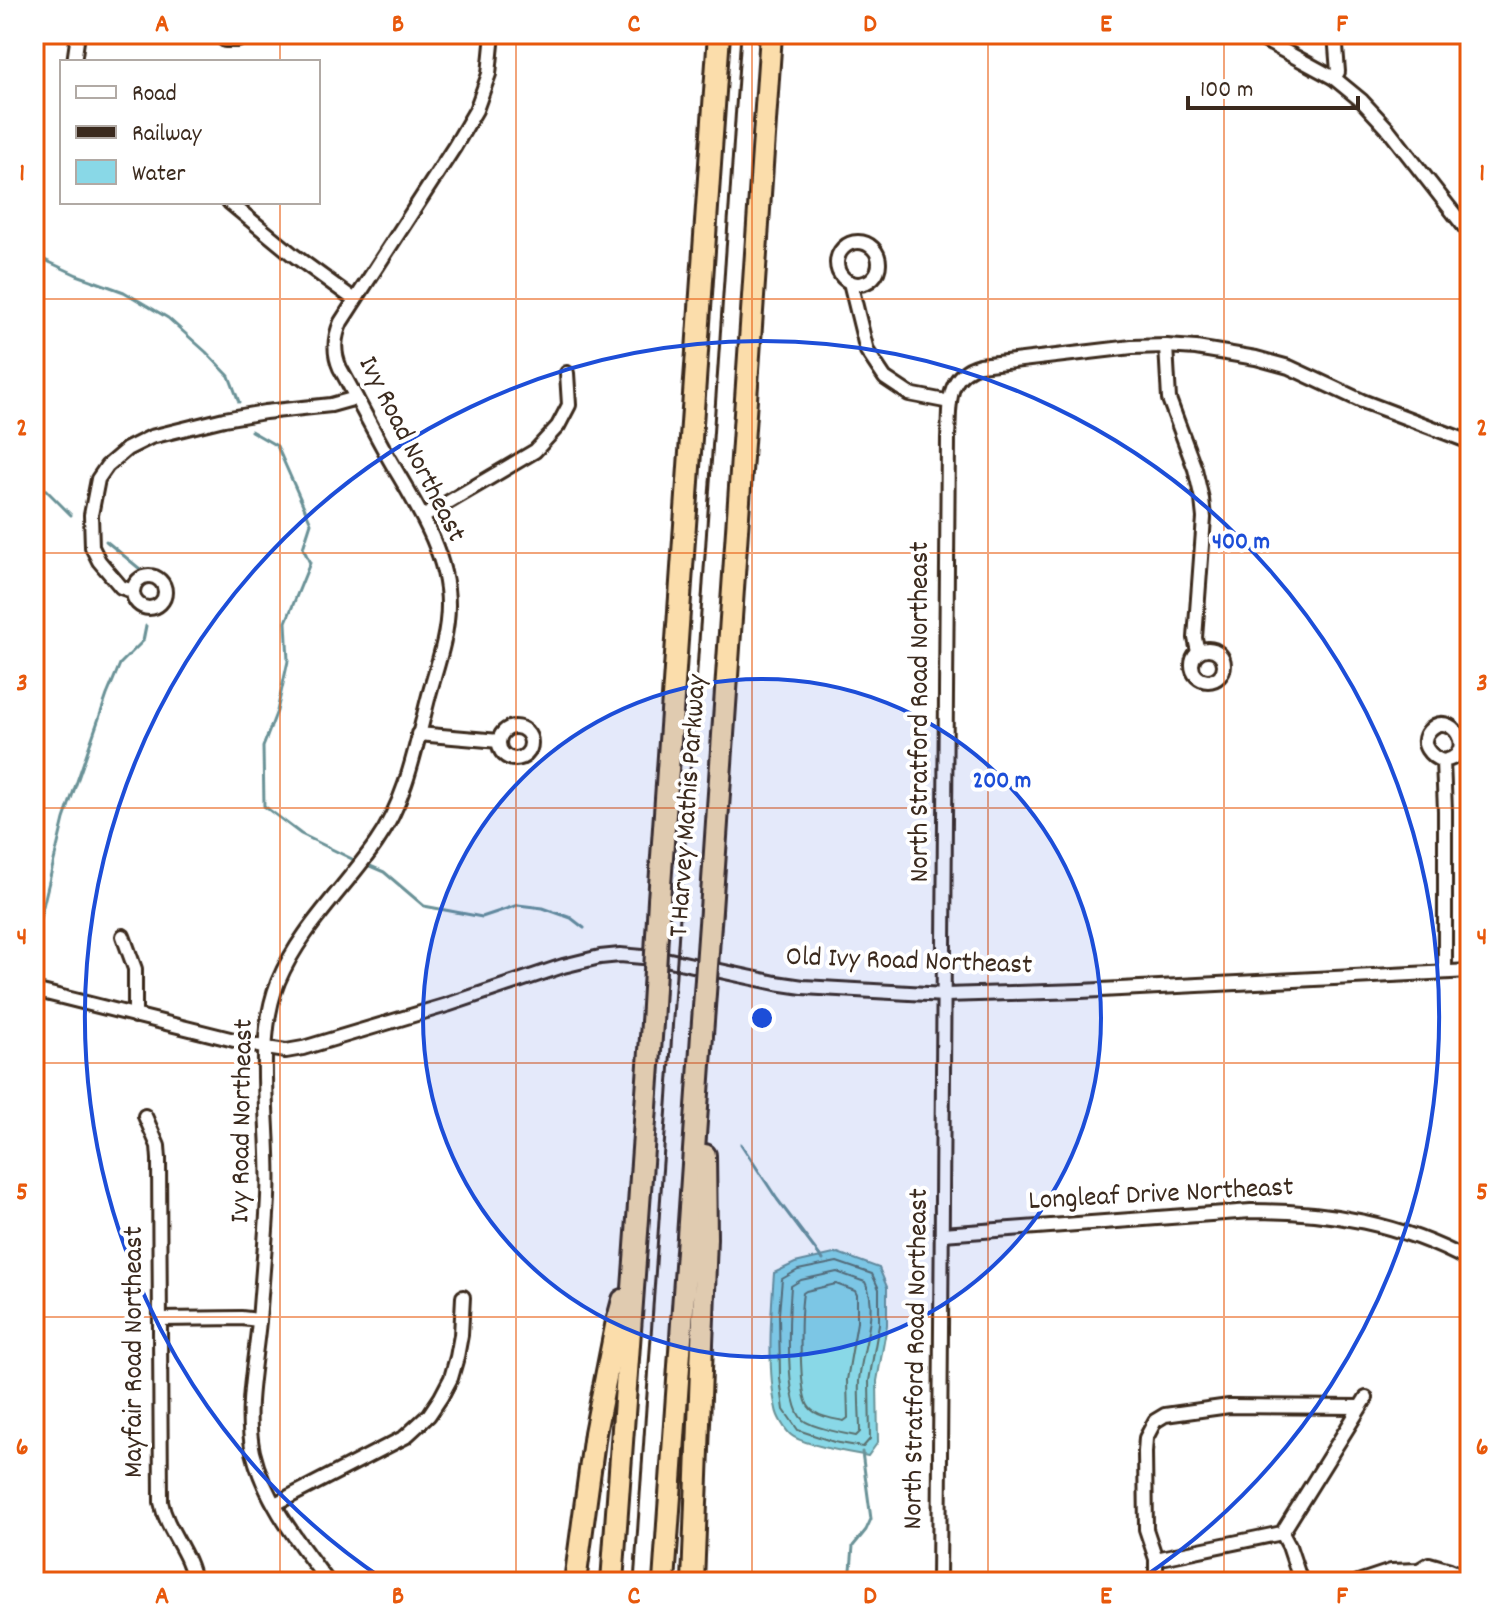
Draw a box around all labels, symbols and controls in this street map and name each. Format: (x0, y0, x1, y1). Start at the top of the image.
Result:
text: A (155, 7, 169, 44)
text: B (392, 7, 404, 44)
text: C (628, 7, 641, 44)
text: D (863, 7, 877, 44)
text: E (1100, 7, 1112, 44)
text: F (1336, 7, 1348, 44)
legend (60, 60, 320, 204)
scale bar (1188, 60, 1358, 110)
text: 100 m (1200, 74, 1253, 108)
text: Road (132, 78, 177, 112)
text: Railway (132, 118, 203, 152)
text: 1 (19, 156, 25, 193)
text: 1 (1479, 156, 1485, 193)
text: Water (132, 158, 185, 192)
street label: Ivy Road Northeast (346, 350, 474, 550)
text: 2 (16, 411, 28, 448)
text: 2 (1476, 411, 1488, 448)
text: 400 m (1212, 526, 1270, 560)
street label: North Stratford Road Northeast (902, 541, 942, 883)
text: 3 (16, 666, 28, 703)
text: 3 (1476, 666, 1488, 703)
street label: T Harvey Mathis Parkway (661, 673, 719, 939)
text: 200 m (973, 765, 1031, 799)
text: 4 (17, 920, 27, 957)
text: 4 (1477, 920, 1487, 957)
street label: Old Ivy Road Northeast (785, 939, 1033, 987)
centre of rings (748, 1004, 776, 1032)
street label: Ivy Road Northeast (222, 1019, 266, 1223)
street label: Longleaf Drive Northeast (1027, 1169, 1295, 1223)
text: 5 (16, 1175, 28, 1212)
text: 5 (1476, 1175, 1488, 1212)
street label: North Stratford Road Northeast (895, 1188, 941, 1530)
street label: Mayfair Road Northeast (116, 1226, 156, 1478)
text: 6 (16, 1430, 28, 1467)
text: 6 (1476, 1430, 1488, 1467)
text: A (155, 1579, 169, 1616)
text: B (392, 1579, 404, 1616)
text: C (628, 1579, 641, 1616)
text: D (863, 1579, 877, 1616)
text: E (1100, 1579, 1112, 1616)
text: F (1336, 1579, 1348, 1616)

